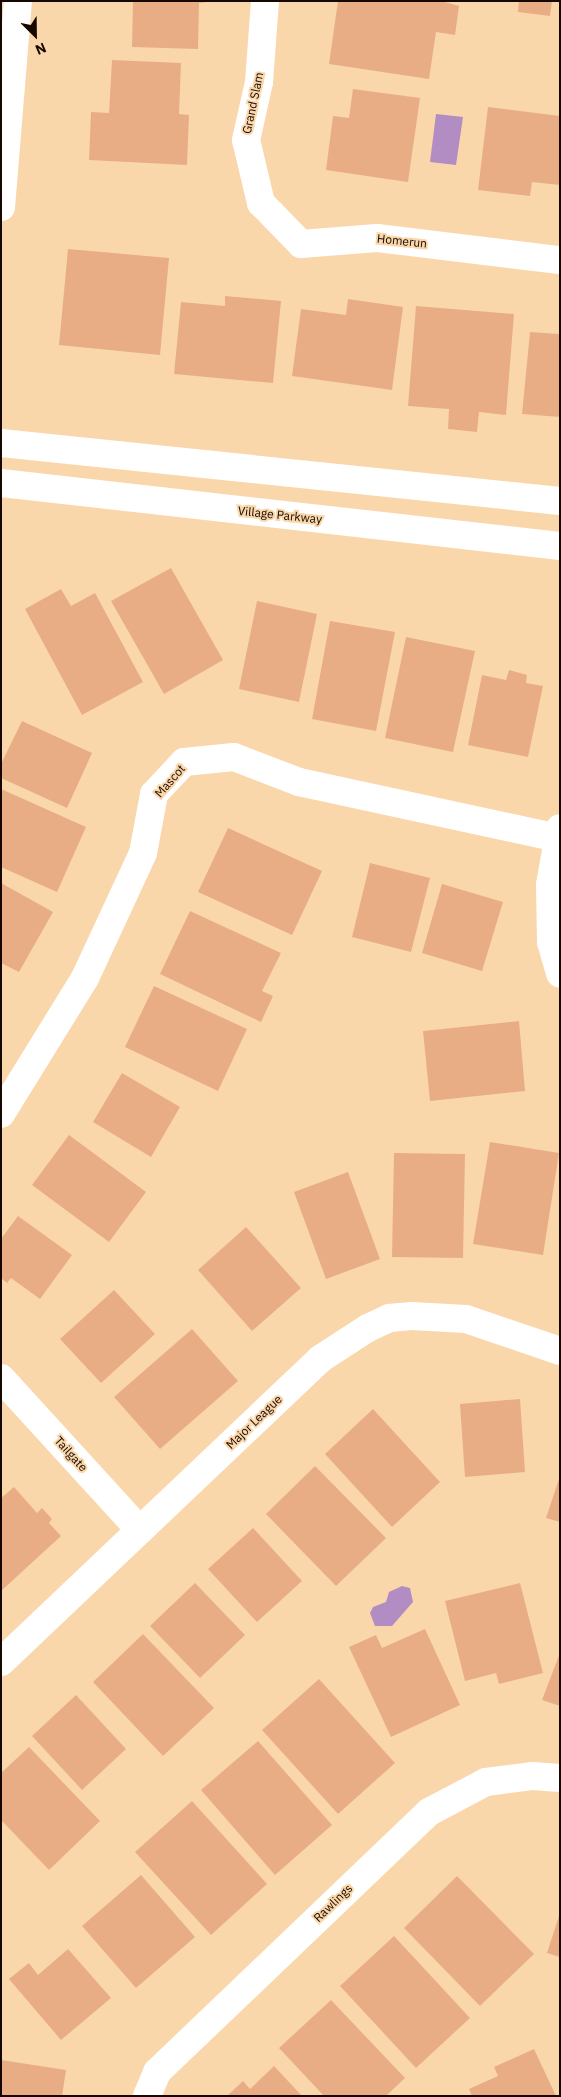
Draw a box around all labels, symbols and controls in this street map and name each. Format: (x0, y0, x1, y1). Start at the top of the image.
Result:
north arrow (10, 10, 60, 60)
text: N (33, 39, 49, 59)
street label: Grand Slam (239, 71, 267, 135)
street label: Homerun (376, 231, 428, 251)
street label: Village Parkway (237, 503, 323, 527)
street label: Mascot (152, 762, 188, 800)
street label: Major League (223, 1392, 285, 1452)
street label: Tailgate (52, 1434, 90, 1474)
street label: Rawlings (311, 1881, 355, 1925)

